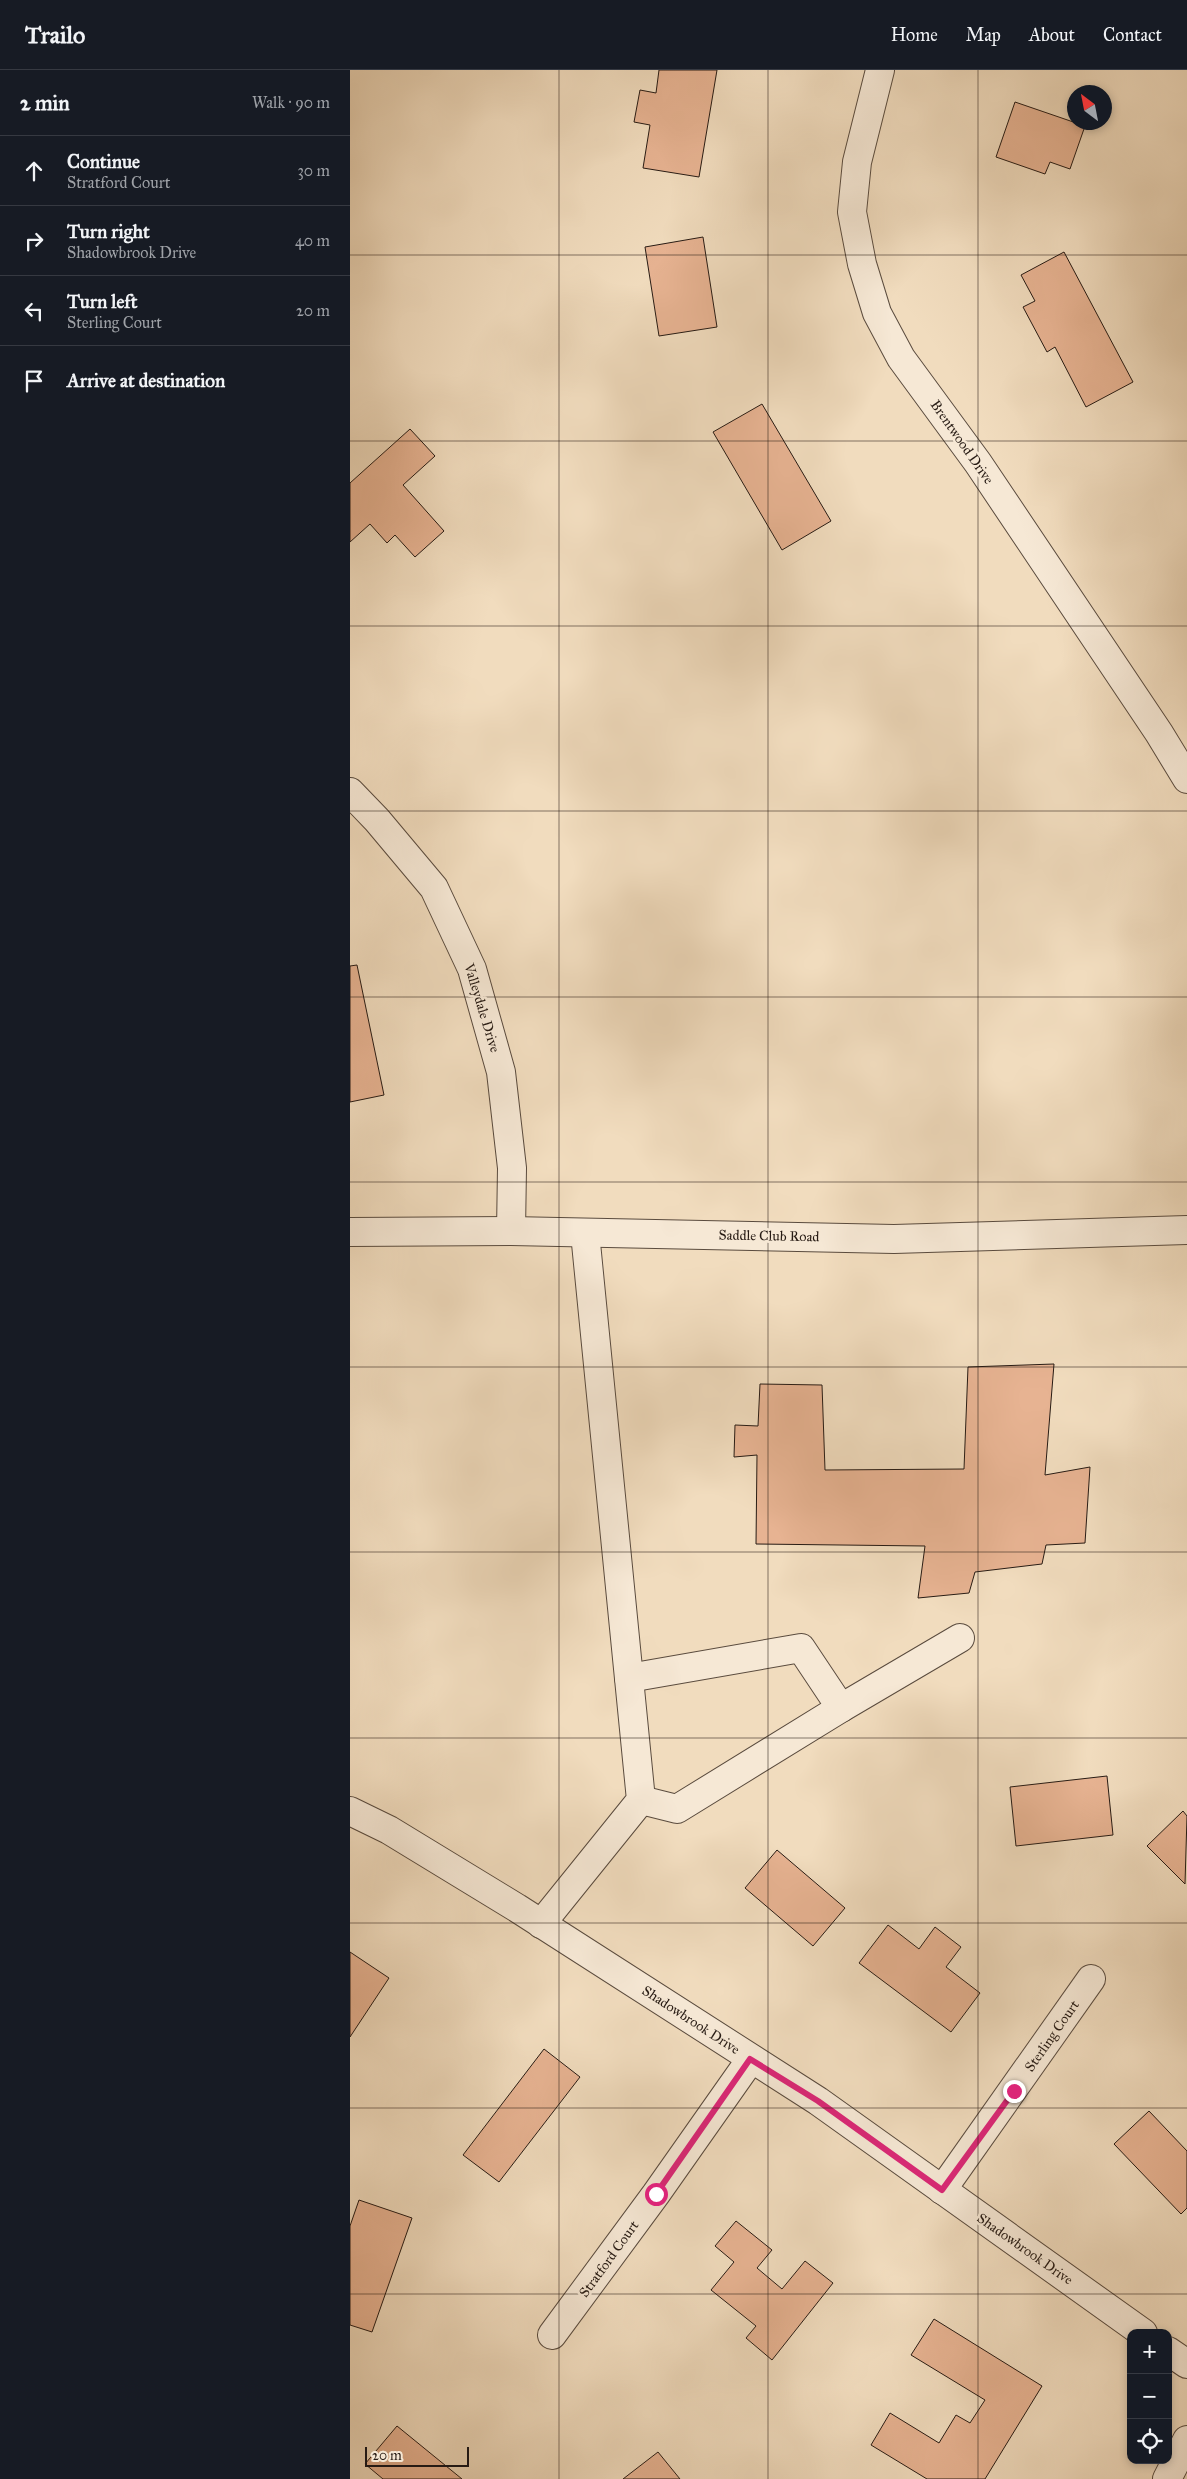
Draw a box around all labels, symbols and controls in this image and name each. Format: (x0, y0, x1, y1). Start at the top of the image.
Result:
text: Trailo (25, 20, 85, 50)
text: Home (891, 24, 938, 46)
text: Map (966, 24, 1001, 46)
text: About (1029, 24, 1075, 46)
text: Contact (1103, 24, 1162, 46)
north arrow (1067, 85, 1112, 130)
text: 2 min (20, 90, 70, 116)
text: Walk · 90 m (252, 93, 330, 112)
text: Continue (67, 150, 140, 173)
icon: ahead (20, 157, 48, 185)
text: 30 m (297, 161, 330, 180)
text: Stratford Court (67, 173, 170, 192)
text: Turn right (67, 220, 150, 243)
icon: right (20, 227, 48, 255)
text: 40 m (295, 231, 330, 250)
text: Shadowbrook Drive (67, 243, 196, 262)
text: Turn left (67, 290, 137, 313)
icon: left (20, 297, 48, 325)
text: 20 m (296, 301, 330, 320)
text: Sterling Court (67, 313, 162, 332)
icon: arrive (20, 367, 48, 395)
text: Arrive at destination (67, 369, 225, 392)
street label: Brentwood Drive (927, 397, 997, 487)
street label: Valleydale Drive (460, 960, 504, 1055)
street label: Saddle Club Road (718, 1227, 820, 1245)
street label: Shadowbrook Drive (639, 1982, 743, 2058)
street label: Sterling Court (1021, 1997, 1083, 2075)
route end (1003, 2080, 1026, 2103)
route start (645, 2183, 668, 2206)
street label: Shadowbrook Drive (974, 2210, 1076, 2288)
street label: Stratford Court (576, 2217, 642, 2301)
map controls (1127, 2329, 1172, 2464)
button: + (1127, 2329, 1172, 2374)
button: − (1127, 2374, 1172, 2419)
button: locate (1127, 2419, 1172, 2464)
scale bar (365, 2444, 469, 2467)
text: 20 m (372, 2447, 402, 2464)

